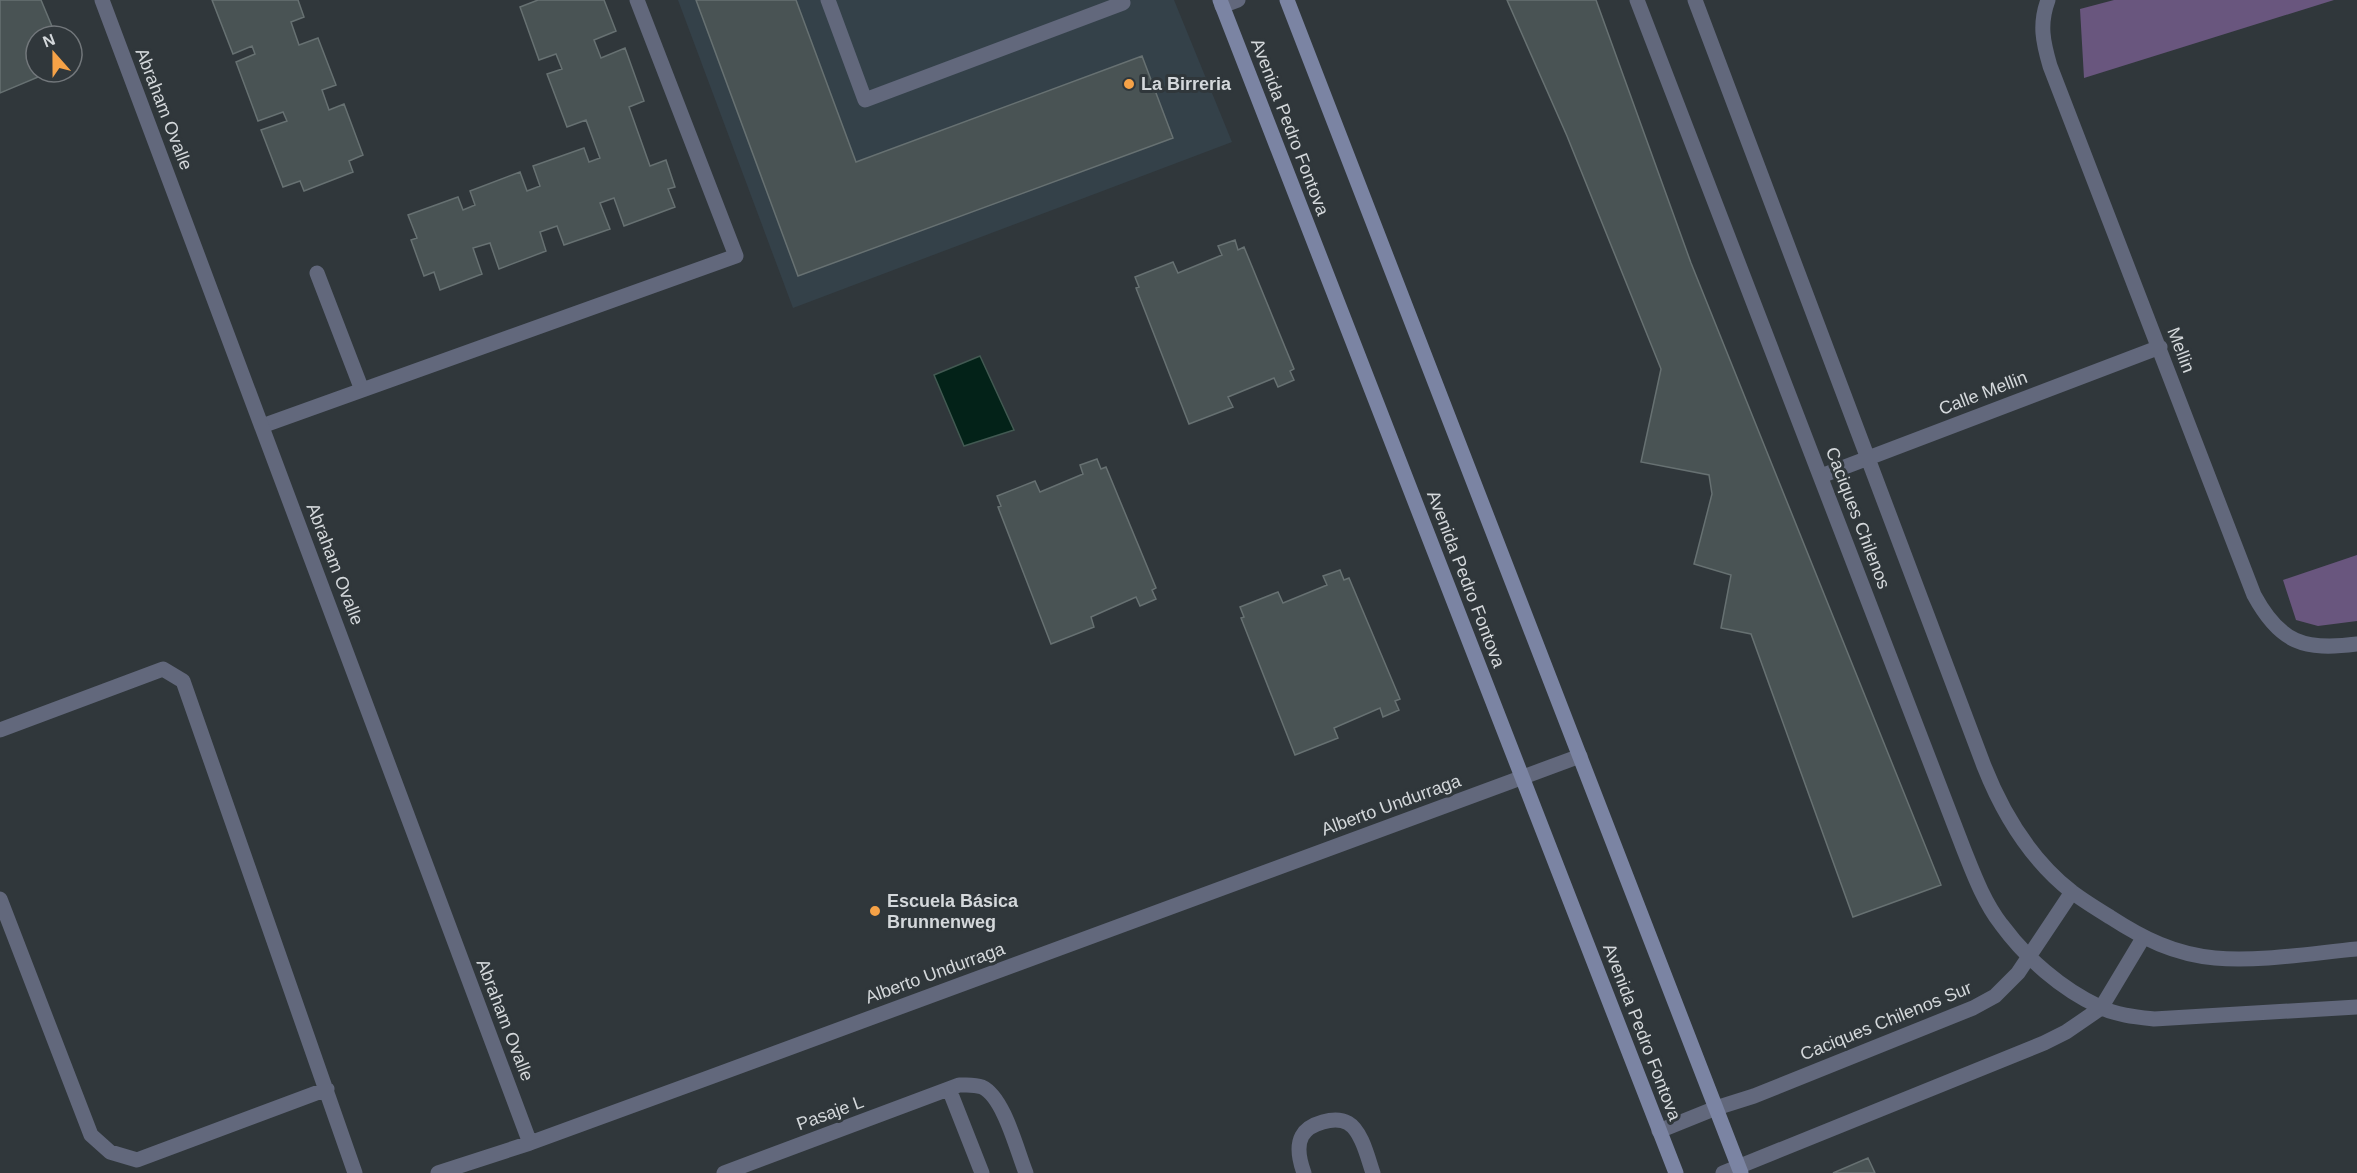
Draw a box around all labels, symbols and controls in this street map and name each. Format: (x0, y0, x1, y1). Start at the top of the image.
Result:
north arrow (24, 24, 84, 84)
text: N (40, 30, 57, 50)
street label: Avenida Pedro Fontova (1247, 36, 1333, 219)
street label: Abraham Ovalle (132, 45, 196, 173)
place label: La Birreria (1141, 74, 1232, 94)
marker: La Birreria (1122, 77, 1136, 91)
street label: Mellin (2163, 324, 2199, 376)
street label: Calle Mellin (1936, 367, 2030, 419)
street label: Caciques Chilenos (1822, 444, 1894, 592)
street label: Avenida Pedro Fontova (1423, 488, 1509, 671)
street label: Abraham Ovalle (303, 500, 367, 628)
street label: Alberto Undurraga (1318, 770, 1464, 840)
place label: Escuela Básica Brunnenweg (887, 891, 1019, 932)
marker: Escuela Básica Brunnenweg (868, 904, 882, 918)
street label: Alberto Undurraga (862, 938, 1008, 1008)
street label: Avenida Pedro Fontova (1599, 941, 1685, 1124)
street label: Abraham Ovalle (473, 956, 537, 1084)
street label: Caciques Chilenos Sur (1797, 977, 1975, 1065)
street label: Pasaje L (794, 1092, 866, 1134)

